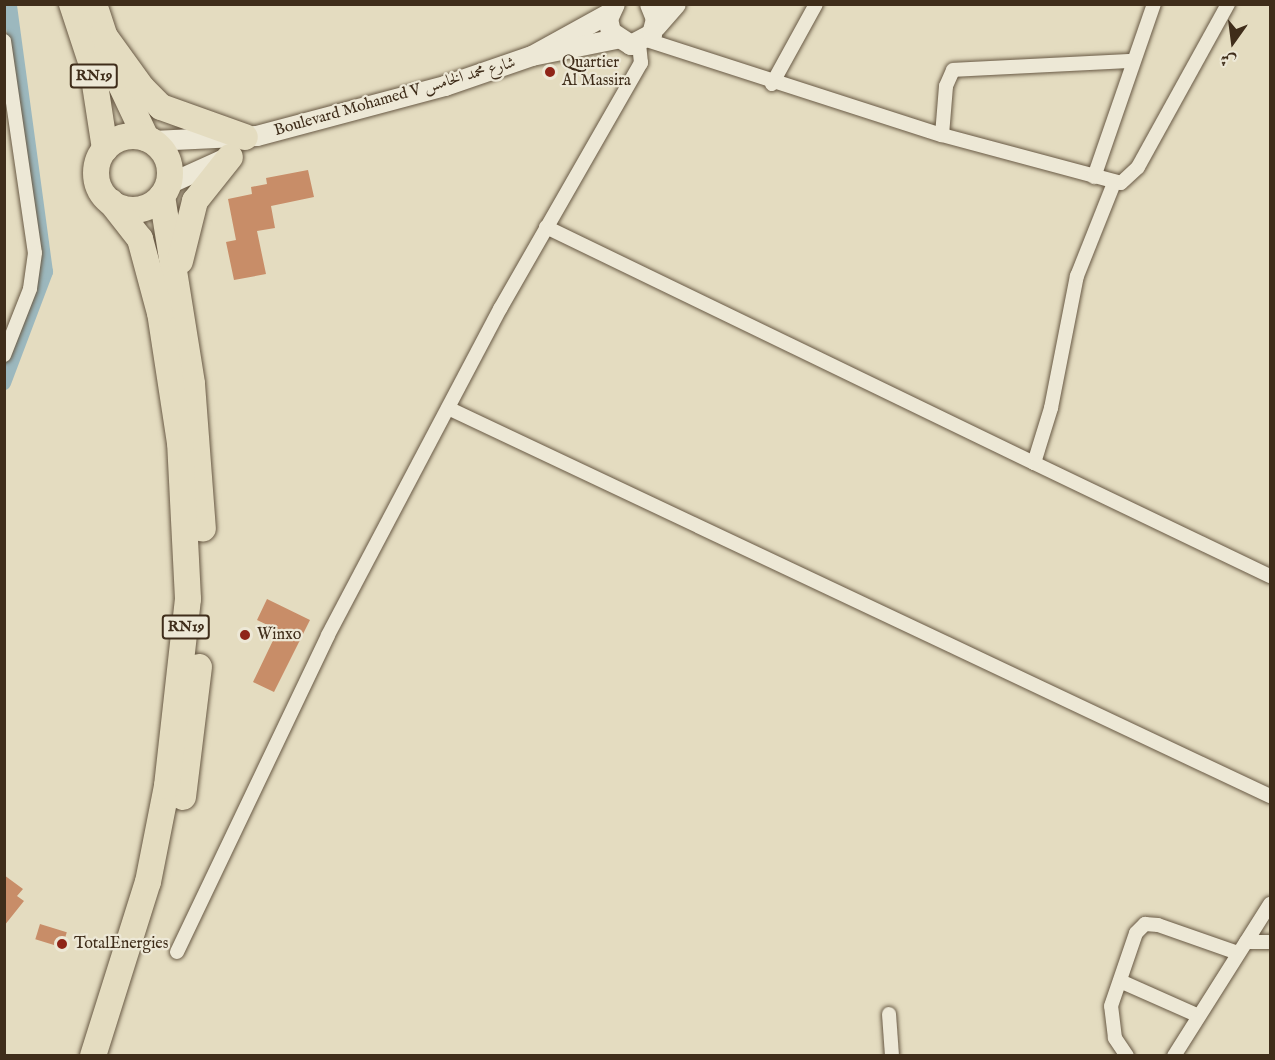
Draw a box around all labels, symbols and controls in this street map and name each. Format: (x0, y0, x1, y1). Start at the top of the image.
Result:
north arrow (1203, 12, 1263, 72)
text: ش (1219, 48, 1239, 71)
street label: Boulevard Mohamed V شارع محمد الخامس (272, 53, 518, 141)
place label: Quartier Al Massira (562, 53, 631, 91)
road number: RN19 (68, 64, 119, 88)
marker: Quartier Al Massira (543, 65, 557, 79)
road number: RN19 (160, 615, 212, 639)
place label: Winxo (257, 625, 301, 645)
marker: Winxo (238, 628, 252, 642)
place label: TotalEnergies (74, 934, 168, 954)
marker: TotalEnergies (55, 937, 69, 951)

